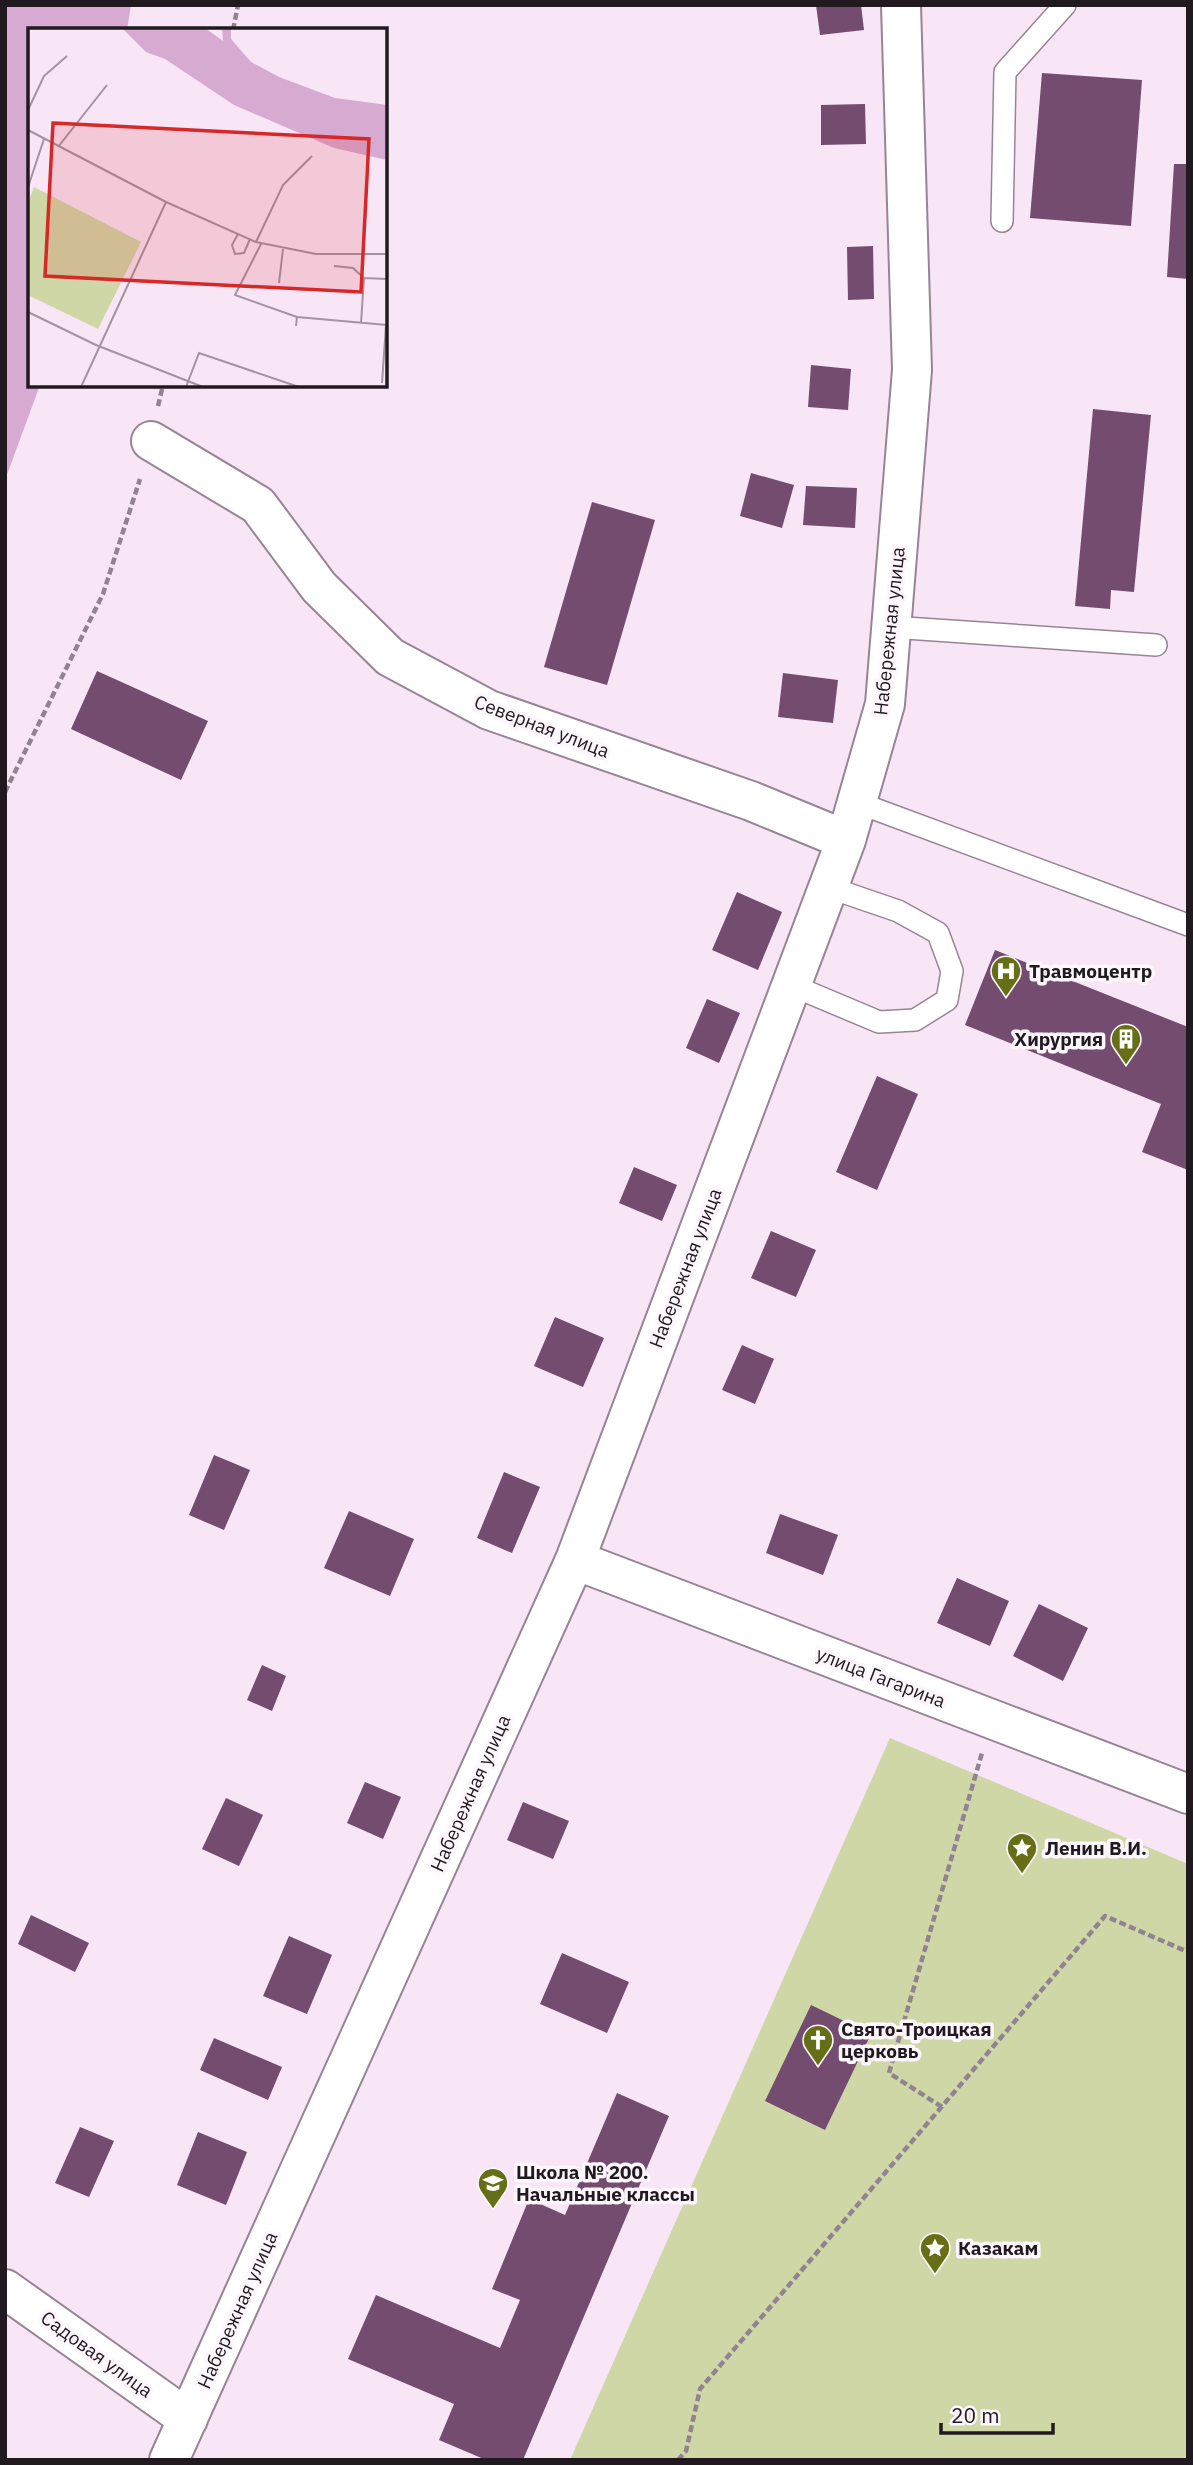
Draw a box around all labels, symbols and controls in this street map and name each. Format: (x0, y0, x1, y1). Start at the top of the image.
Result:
inset map (28, 28, 387, 387)
street label: Набережная улица (868, 546, 910, 716)
street label: Северная улица (471, 689, 613, 763)
hospital icon: Травмоцентр (989, 954, 1023, 998)
place label: Травмоцентр (1029, 959, 1152, 983)
building icon: Хирургия (1109, 1022, 1143, 1066)
place label: Хирургия (1014, 1027, 1103, 1051)
street label: Набережная улица (643, 1185, 727, 1351)
street label: улица Гагарина (813, 1641, 949, 1713)
street label: Набережная улица (425, 1711, 515, 1875)
place icon: Ленин В.И. (1005, 1831, 1039, 1875)
place label: Ленин В.И. (1045, 1836, 1147, 1860)
place label: Свято-Троицкая церковь (841, 2017, 992, 2063)
church icon: Свято-Троицкая церковь (801, 2023, 835, 2067)
place label: Школа № 200. Начальные классы (516, 2160, 695, 2206)
school or university icon: Школа № 200. Начальные классы (476, 2166, 510, 2210)
street label: Набережная улица (192, 2228, 282, 2392)
place icon: Казакам (918, 2231, 952, 2275)
place label: Казакам (958, 2236, 1038, 2260)
street label: Садовая улица (36, 2305, 158, 2403)
scale bar (941, 2392, 1053, 2436)
text: 20 m (951, 2401, 1000, 2429)

